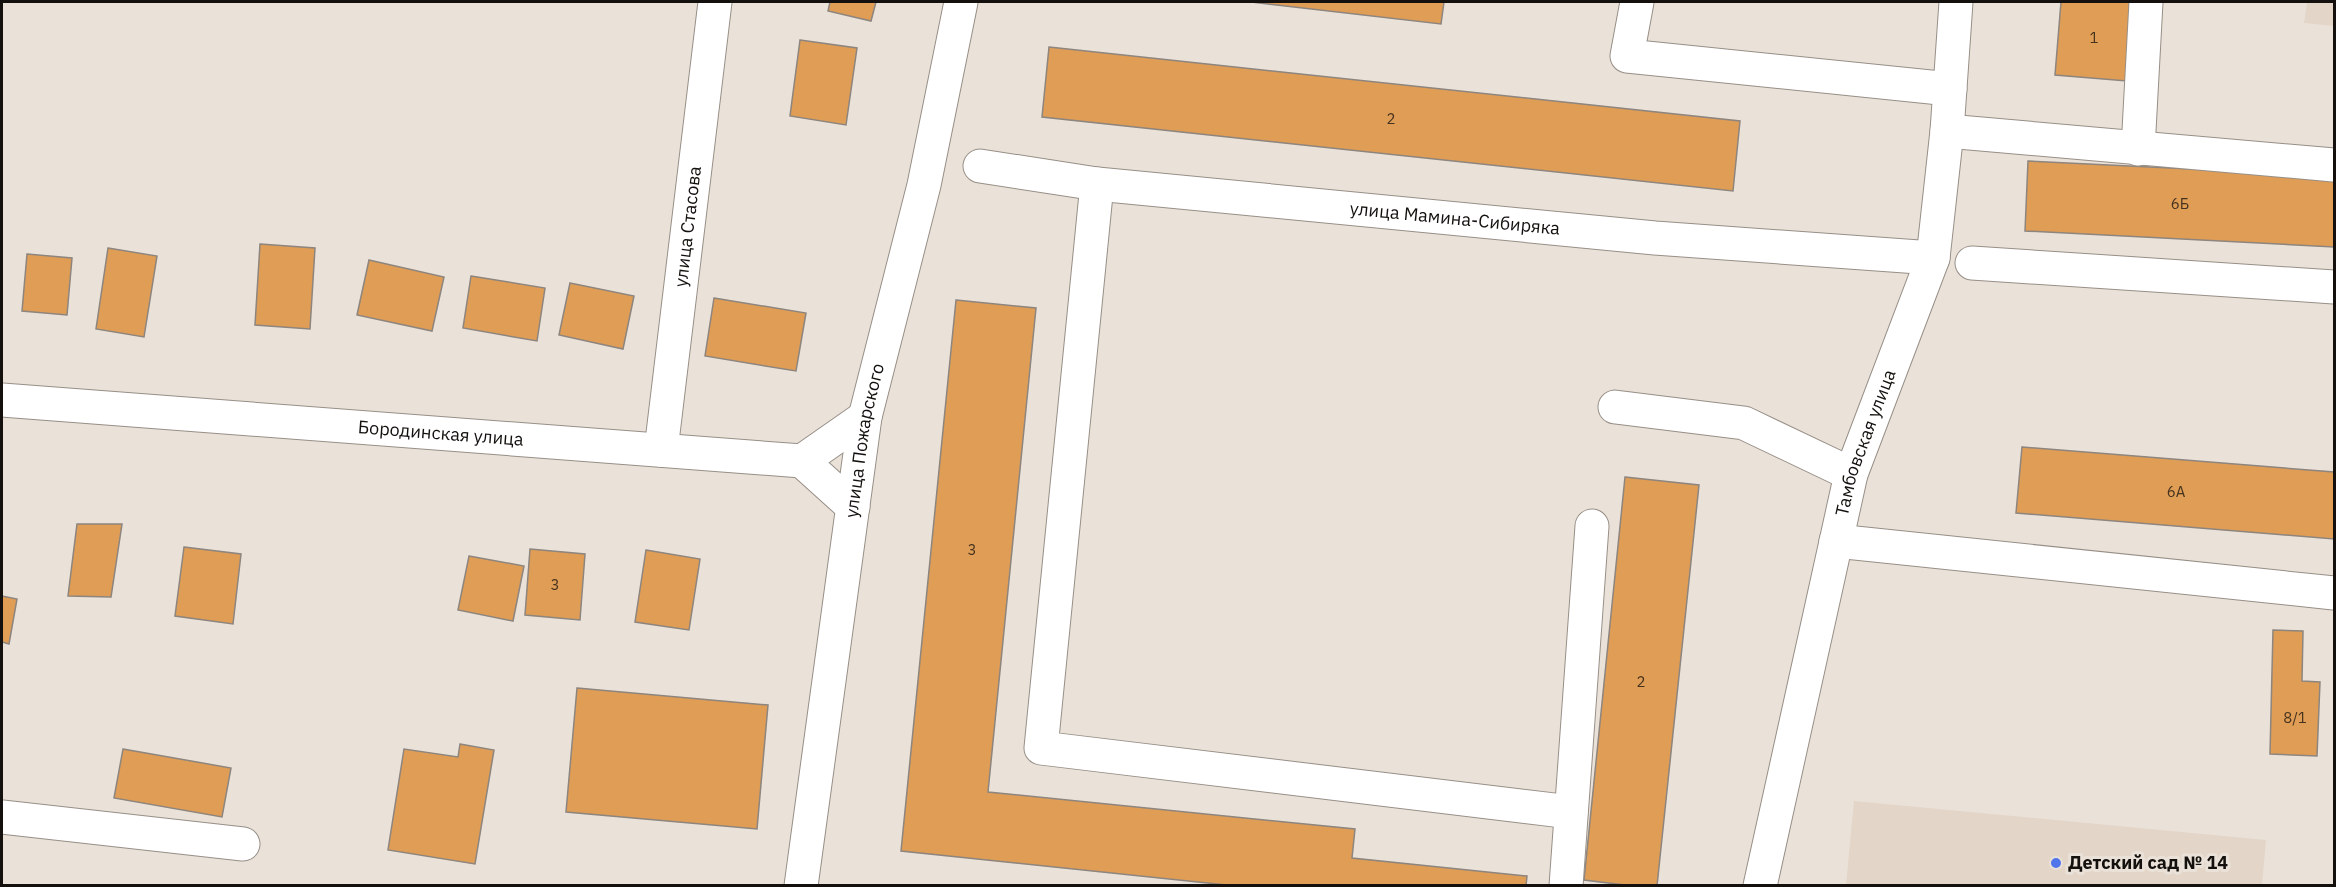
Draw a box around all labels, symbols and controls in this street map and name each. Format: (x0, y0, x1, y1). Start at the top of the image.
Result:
house number: 1 (2089, 28, 2099, 47)
house number: 2 (1386, 109, 1396, 128)
street label: улица Стасова (669, 164, 706, 288)
house number: 6Б (2171, 194, 2189, 213)
street label: улица Мамина-Сибиряка (1349, 197, 1562, 240)
street label: улица Пожарского (839, 361, 889, 519)
street label: Тамбовская улица (1830, 366, 1901, 518)
street label: Бородинская улица (357, 415, 525, 451)
house number: 6А (2167, 482, 2186, 501)
house number: 3 (967, 540, 977, 559)
house number: 3 (550, 575, 560, 594)
house number: 2 (1636, 672, 1646, 691)
house number: 8/1 (2283, 708, 2307, 727)
place label: Детский сад № 14 (2068, 851, 2228, 874)
marker: Детский сад № 14 (2049, 856, 2063, 870)

